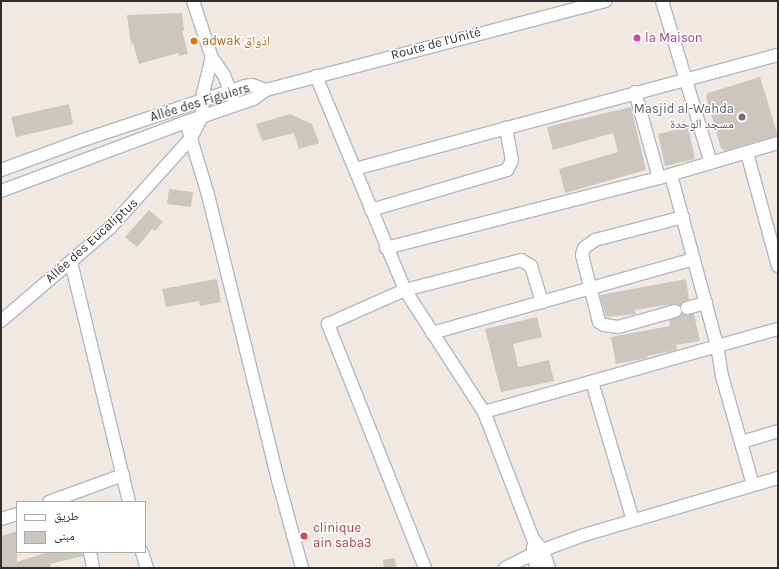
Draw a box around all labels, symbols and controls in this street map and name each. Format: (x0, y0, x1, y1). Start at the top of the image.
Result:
street label: Route de l'Unité (389, 25, 483, 63)
place label: la Maison (645, 30, 703, 46)
place label: adwak اذواق (202, 33, 270, 49)
marker: la Maison (632, 33, 642, 43)
marker: adwak اذواق (189, 36, 199, 46)
street label: Allée des Figuiers (148, 80, 252, 126)
place label: Masjid al-Wahda مسجد الوحدة (634, 102, 734, 133)
marker: Masjid al-Wahda مسجد الوحدة (737, 112, 747, 122)
street label: Allée des Eucaliptus (42, 195, 142, 287)
legend (16, 501, 146, 553)
text: طريق (54, 509, 79, 523)
place label: clinique ain saba3 (313, 521, 371, 552)
text: مبنى (54, 529, 75, 543)
marker: clinique ain saba3 (298, 530, 310, 542)

